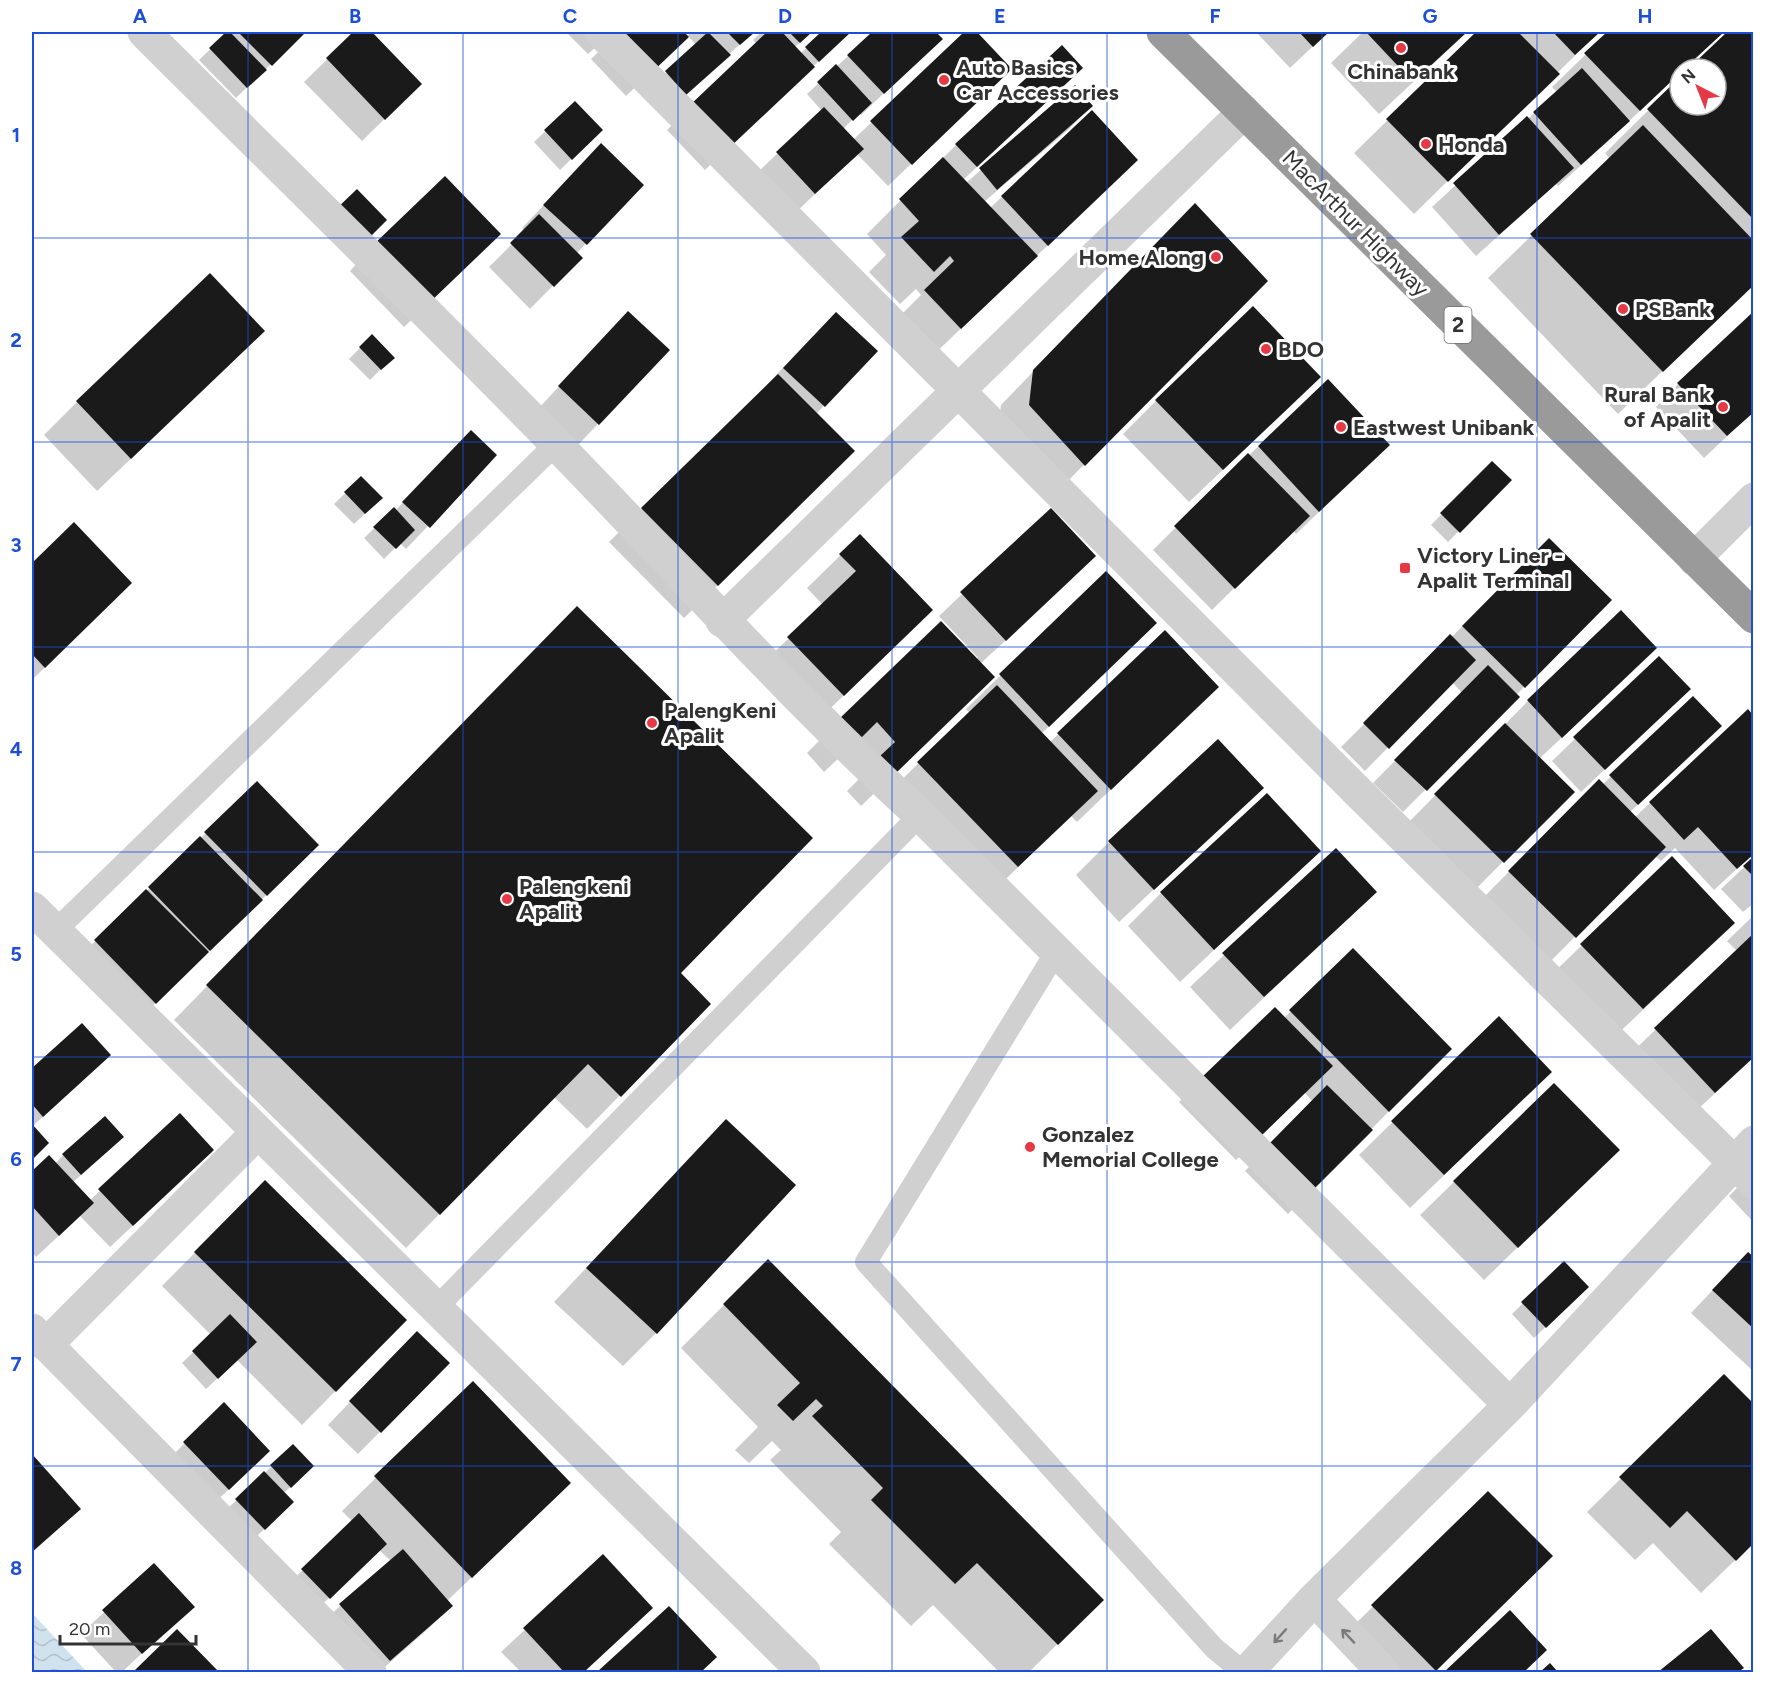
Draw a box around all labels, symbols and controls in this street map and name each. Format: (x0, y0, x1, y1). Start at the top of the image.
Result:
text: A (133, 4, 148, 28)
text: B (349, 4, 361, 28)
text: C (563, 4, 577, 28)
text: D (778, 4, 792, 28)
text: E (994, 4, 1006, 28)
text: F (1209, 4, 1221, 28)
text: G (1423, 4, 1438, 28)
text: H (1638, 4, 1653, 28)
marker: Chinabank (1394, 41, 1408, 55)
place label: Auto Basics Car Accessories (956, 54, 1119, 106)
north arrow (1668, 57, 1728, 117)
place label: Chinabank (1347, 58, 1455, 85)
text: N (1677, 65, 1699, 87)
marker: Auto Basics Car Accessories (937, 73, 951, 87)
text: 1 (12, 123, 20, 147)
place label: Honda (1438, 131, 1505, 158)
marker: Honda (1419, 137, 1433, 151)
street label: MacArthur Highway (1277, 144, 1435, 303)
place label: Home Along (1078, 244, 1204, 271)
marker: Home Along (1209, 250, 1223, 264)
place label: PSBank (1635, 296, 1711, 323)
marker: PSBank (1616, 302, 1630, 316)
road number: 2 (1444, 307, 1472, 343)
text: 2 (10, 328, 22, 352)
place label: BDO (1278, 336, 1324, 363)
marker: BDO (1259, 342, 1273, 356)
place label: Rural Bank of Apalit (1604, 381, 1711, 433)
marker: Rural Bank of Apalit (1716, 400, 1730, 414)
place label: Eastwest Unibank (1353, 414, 1534, 441)
marker: Eastwest Unibank (1334, 420, 1348, 434)
text: 3 (10, 533, 22, 557)
place label: Victory Liner - Apalit Terminal (1417, 542, 1569, 594)
marker: Victory Liner - Apalit Terminal (1398, 561, 1412, 575)
place label: PalengKeni Apalit (664, 697, 777, 749)
marker: PalengKeni Apalit (645, 716, 659, 730)
text: 4 (10, 737, 23, 761)
place label: Palengkeni Apalit (519, 873, 629, 925)
marker: Palengkeni Apalit (500, 892, 514, 906)
text: 5 (10, 942, 22, 966)
place label: Gonzalez Memorial College (1042, 1121, 1219, 1173)
marker: Gonzalez Memorial College (1023, 1140, 1037, 1154)
text: 6 (10, 1147, 22, 1171)
text: 7 (10, 1352, 22, 1376)
text: 8 (10, 1556, 22, 1580)
scale bar (60, 1608, 196, 1646)
text: 20 m (69, 1618, 110, 1640)
one-way arrow (1273, 1628, 1287, 1643)
one-way arrow (1342, 1629, 1356, 1644)

